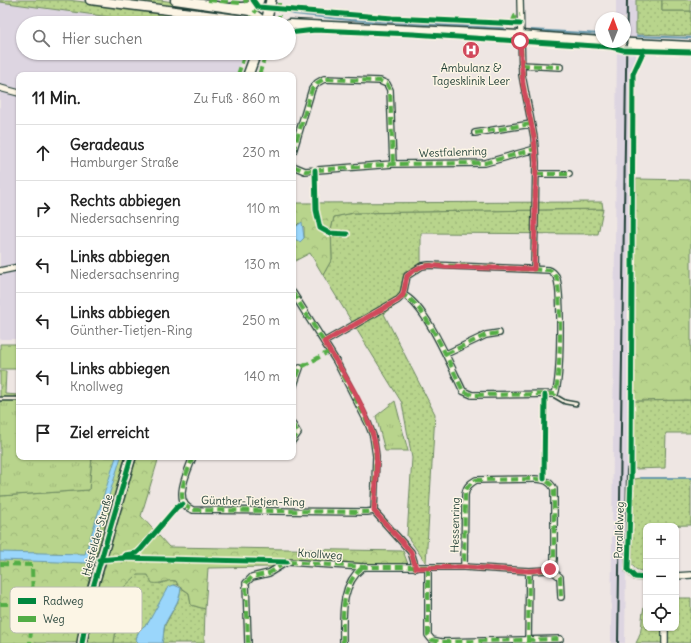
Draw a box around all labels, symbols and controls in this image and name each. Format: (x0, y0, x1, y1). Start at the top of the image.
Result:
north arrow (595, 12, 631, 48)
search box (16, 16, 296, 60)
icon: search (30, 27, 52, 49)
text: Hier suchen (62, 29, 142, 48)
route start (511, 32, 529, 50)
hospital icon: Ambulanz & Tagesklinik Leer (461, 40, 481, 60)
place label: Ambulanz & Tagesklinik Leer (432, 61, 510, 88)
text: 11 Min. (32, 87, 80, 109)
text: Zu Fuß · 860 m (194, 90, 280, 107)
text: Geradeaus (70, 135, 144, 154)
icon: ahead (32, 142, 54, 164)
text: 230 m (242, 144, 280, 161)
street label: Westfalenring (419, 144, 487, 160)
text: Hamburger Straße (70, 154, 179, 171)
text: Rechts abbiegen (70, 191, 181, 210)
icon: right (32, 198, 54, 220)
text: 110 m (247, 200, 280, 217)
text: Niedersachsenring (70, 210, 180, 227)
text: Links abbiegen (70, 247, 170, 266)
icon: left (32, 254, 54, 276)
text: 130 m (244, 256, 280, 273)
text: Niedersachsenring (70, 266, 180, 283)
text: Links abbiegen (70, 303, 170, 322)
icon: left (32, 310, 54, 332)
text: 250 m (242, 312, 280, 329)
text: Günther-Tietjen-Ring (70, 322, 193, 339)
text: Links abbiegen (70, 359, 170, 378)
icon: left (32, 366, 54, 388)
text: 140 m (244, 368, 280, 385)
text: Knollweg (70, 378, 123, 395)
icon: arrive (32, 422, 54, 444)
text: Ziel erreicht (70, 423, 149, 442)
street label: Heisfelder Straße (79, 492, 115, 578)
street label: Günther-Tietjen-Ring (201, 493, 305, 509)
street label: Hessenring (448, 497, 462, 553)
street label: Parallelweg (611, 501, 627, 559)
map controls (643, 523, 679, 631)
button: + (643, 523, 679, 559)
street label: Knollweg (297, 545, 343, 563)
button: − (643, 559, 679, 595)
route end (541, 560, 559, 578)
legend (10, 587, 142, 633)
text: Radweg (43, 594, 83, 608)
button: locate (643, 595, 679, 631)
text: Weg (43, 612, 65, 626)

